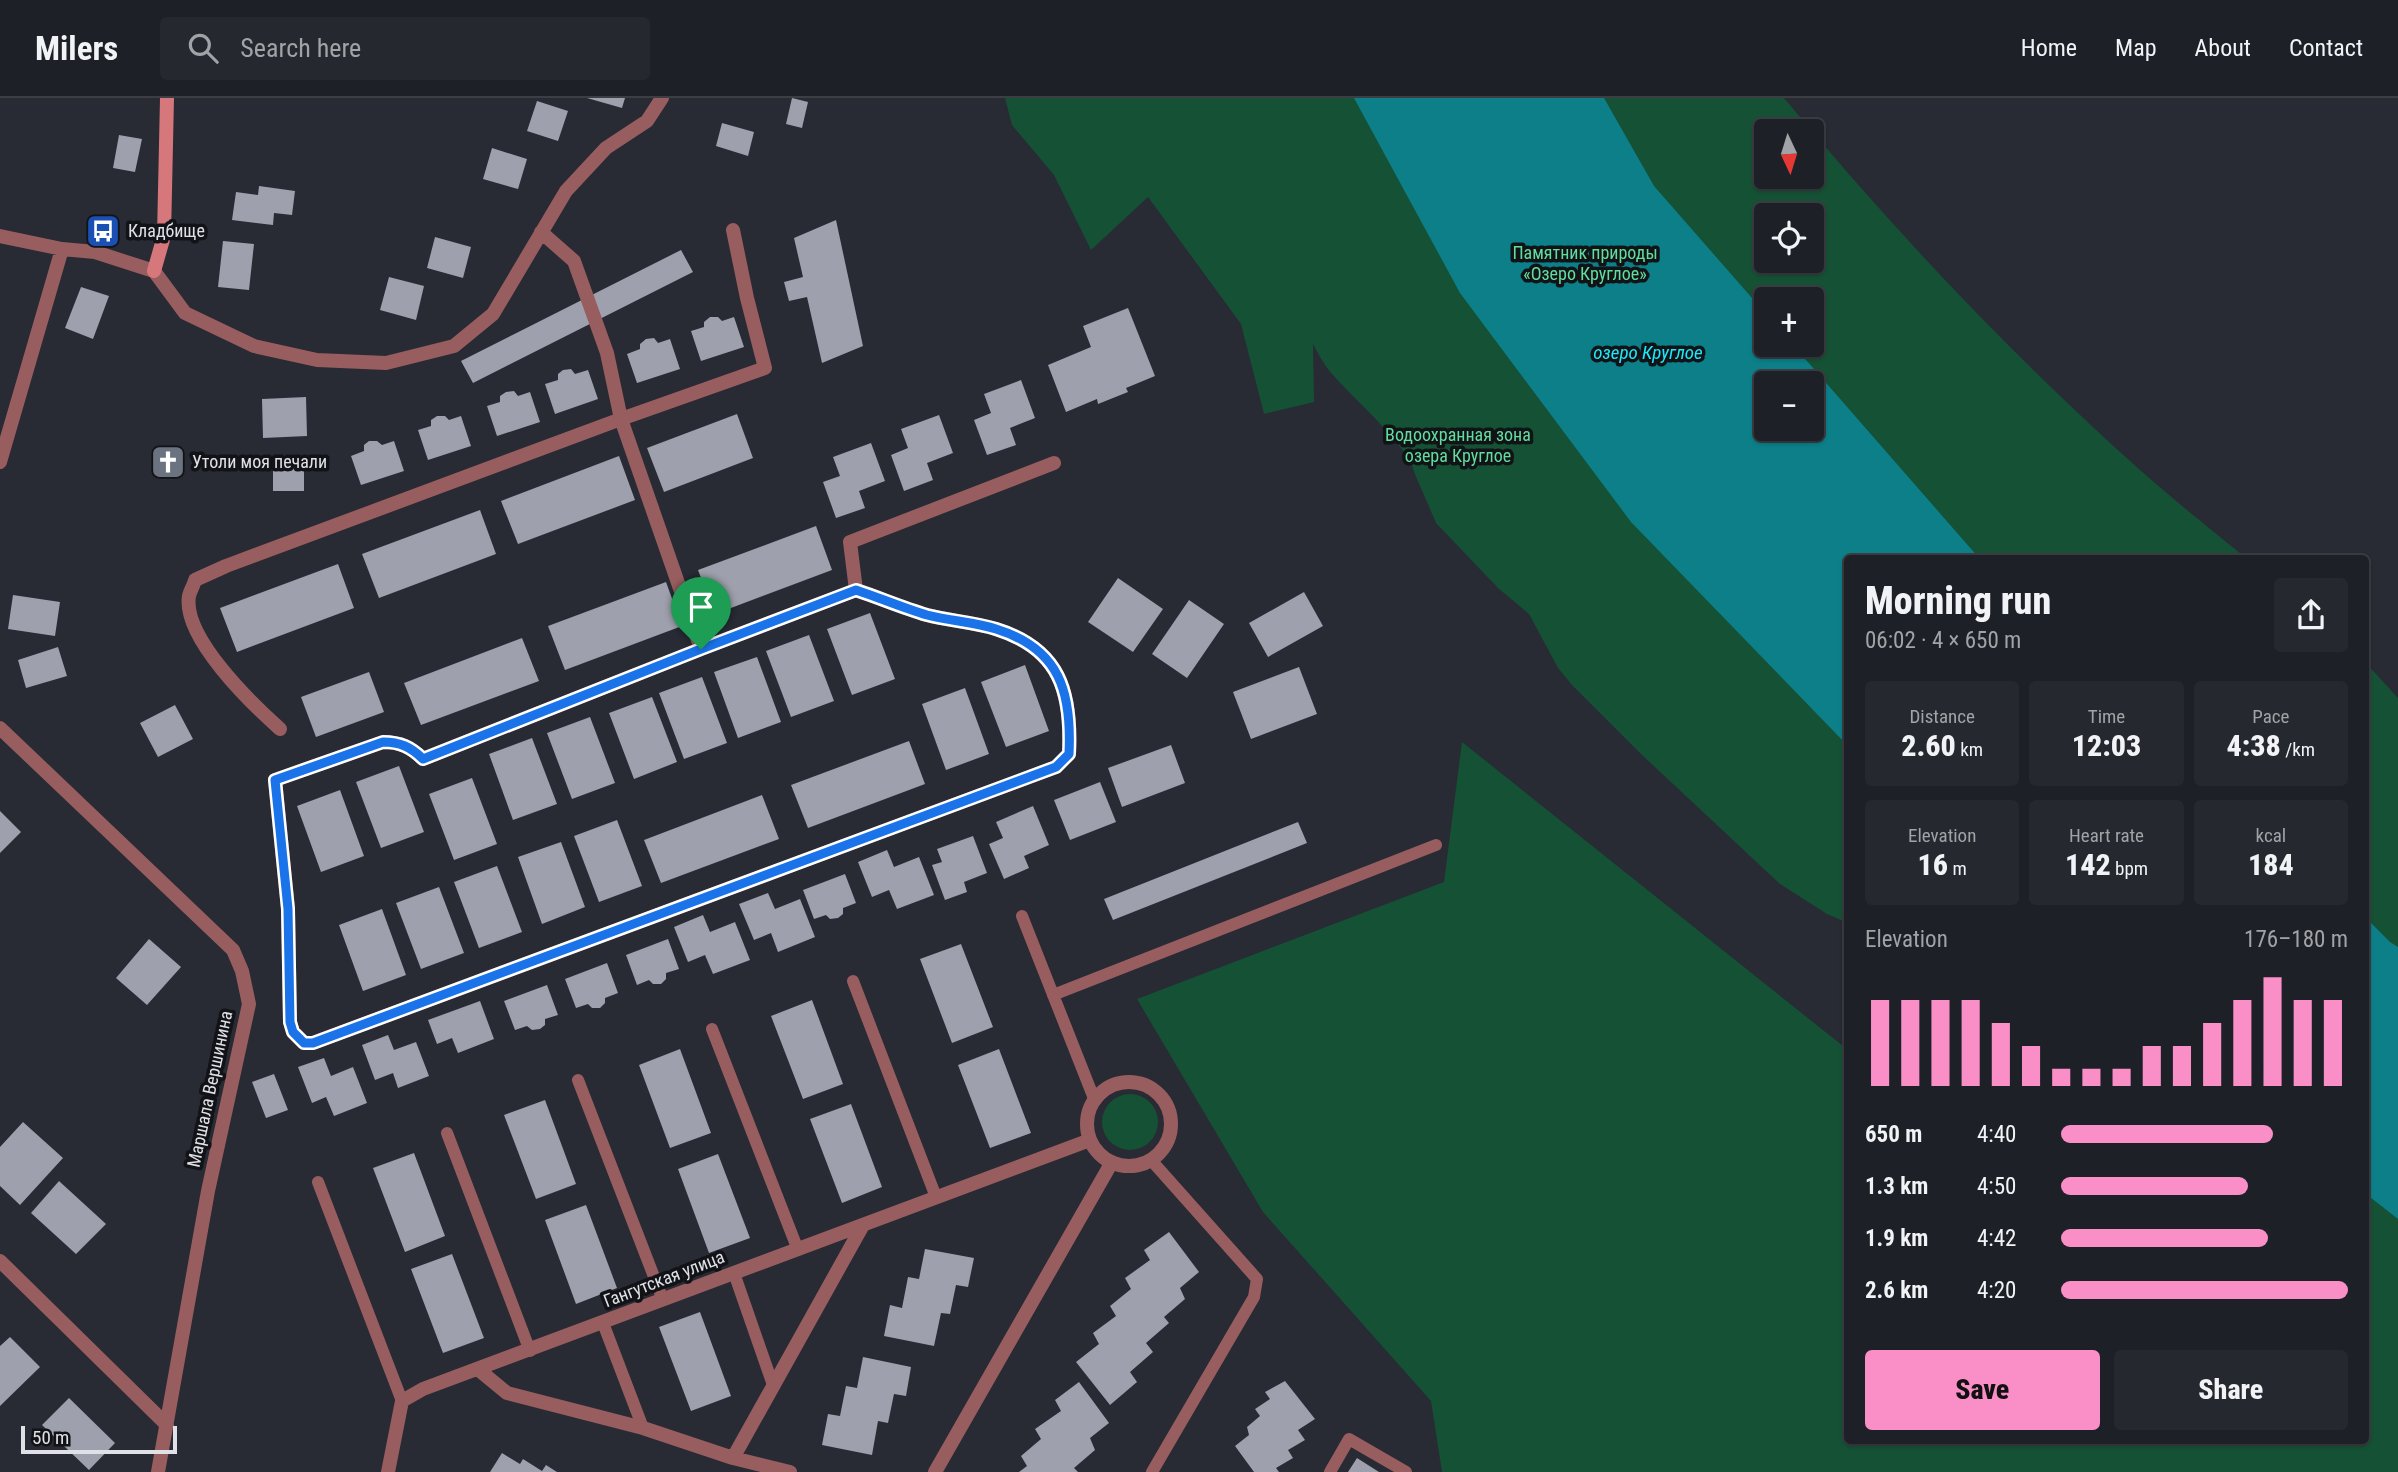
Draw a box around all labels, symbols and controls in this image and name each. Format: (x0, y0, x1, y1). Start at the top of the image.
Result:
search box (160, 17, 650, 80)
text: Milers (35, 29, 118, 68)
icon: search (184, 29, 222, 67)
text: Search here (240, 33, 361, 63)
text: Home (2021, 34, 2077, 62)
text: Map (2115, 34, 2157, 62)
text: About (2195, 34, 2251, 62)
text: Contact (2289, 34, 2363, 62)
north arrow (1754, 119, 1824, 189)
map controls (1754, 119, 1824, 441)
button: locate (1754, 203, 1824, 273)
bus stop icon: Кладбище (84, 212, 122, 250)
place label: Кладбище (128, 220, 205, 241)
park label: Памятник природы «Озеро Круглое» (1512, 242, 1658, 284)
button: + (1754, 287, 1824, 357)
water label: озеро Круглое (1593, 341, 1703, 364)
button: − (1754, 371, 1824, 441)
park label: Водоохранная зона озера Круглое (1385, 424, 1531, 466)
church icon: Утоли моя печали (149, 443, 187, 481)
place label: Утоли моя печали (192, 451, 327, 472)
pin (671, 577, 731, 649)
button: share (2274, 578, 2348, 652)
text: Morning run (1865, 579, 2051, 623)
icon: arrive (682, 588, 720, 626)
text: 06:02 · 4 × 650 m (1865, 627, 2021, 654)
text: Distance (1909, 705, 1975, 728)
text: Time (2088, 705, 2125, 728)
text: Pace (2252, 705, 2289, 728)
text: 2.60 (1901, 728, 1956, 763)
text: 12:03 (2072, 728, 2141, 763)
text: 4:38 (2227, 728, 2281, 763)
text: km (1956, 738, 1983, 761)
text: /km (2281, 738, 2315, 761)
text: Elevation (1908, 824, 1976, 847)
text: Heart rate (2069, 824, 2144, 847)
text: kcal (2256, 824, 2286, 847)
text: 16 (1918, 847, 1948, 882)
text: 142 (2065, 847, 2111, 882)
text: 184 (2248, 847, 2294, 882)
text: m (1948, 857, 1967, 880)
text: bpm (2111, 857, 2148, 880)
text: Elevation (1865, 926, 1948, 953)
text: 176–180 m (2244, 926, 2348, 953)
street label: Маршала Вершинина (183, 1009, 236, 1169)
text: 650 m (1865, 1121, 1922, 1148)
text: 4:40 (1977, 1121, 2016, 1148)
text: 1.3 km (1865, 1173, 1928, 1200)
text: 4:50 (1977, 1173, 2016, 1200)
text: 1.9 km (1865, 1225, 1928, 1252)
text: 4:42 (1977, 1225, 2016, 1252)
street label: Гангутская улица (600, 1246, 727, 1311)
text: 2.6 km (1865, 1277, 1928, 1304)
text: 4:20 (1977, 1277, 2016, 1304)
button: Save (1865, 1350, 2100, 1430)
button: Share (2114, 1350, 2348, 1430)
scale bar (21, 1423, 177, 1455)
text: 50 m (32, 1426, 69, 1449)

